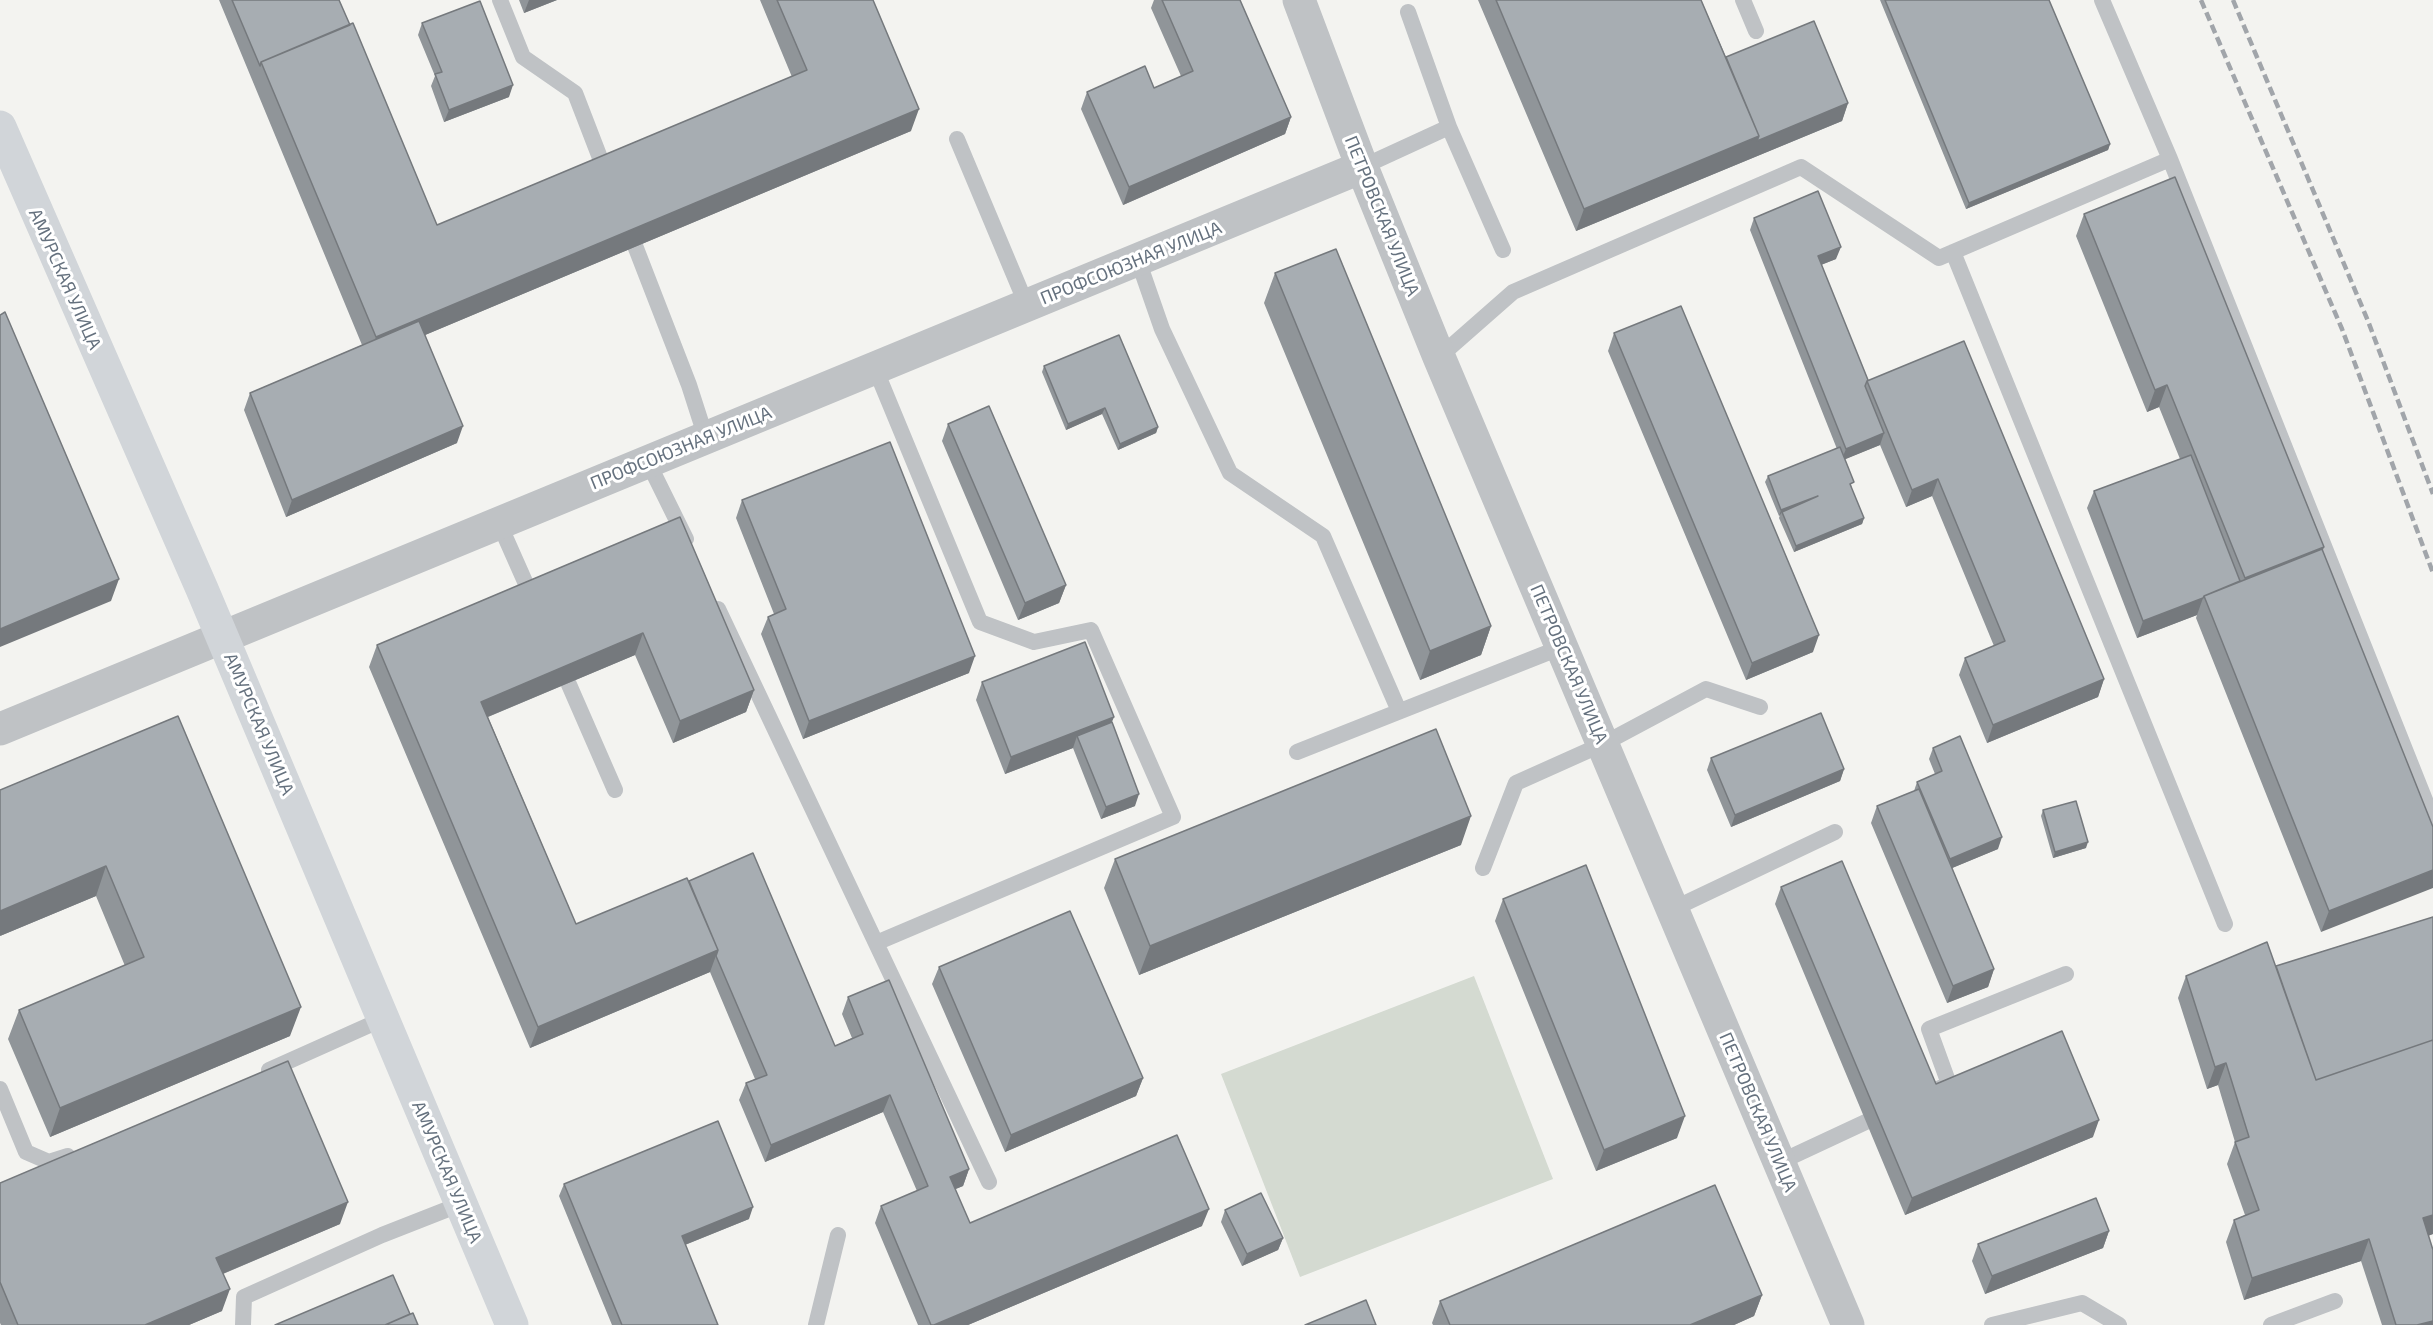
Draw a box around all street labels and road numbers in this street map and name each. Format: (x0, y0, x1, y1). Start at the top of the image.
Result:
street label: ПЕТРОВСКАЯ УЛИЦА (1340, 133, 1424, 299)
street label: АМУРСКАЯ УЛИЦА (24, 205, 106, 353)
street label: ПРОФСОЮЗНАЯ УЛИЦА (1037, 217, 1225, 309)
street label: ПРОФСОЮЗНАЯ УЛИЦА (587, 402, 775, 494)
street label: ПЕТРОВСКАЯ УЛИЦА (1526, 581, 1612, 747)
street label: АМУРСКАЯ УЛИЦА (219, 650, 299, 798)
street label: ПЕТРОВСКАЯ УЛИЦА (1715, 1029, 1801, 1195)
street label: АМУРСКАЯ УЛИЦА (407, 1098, 487, 1246)

